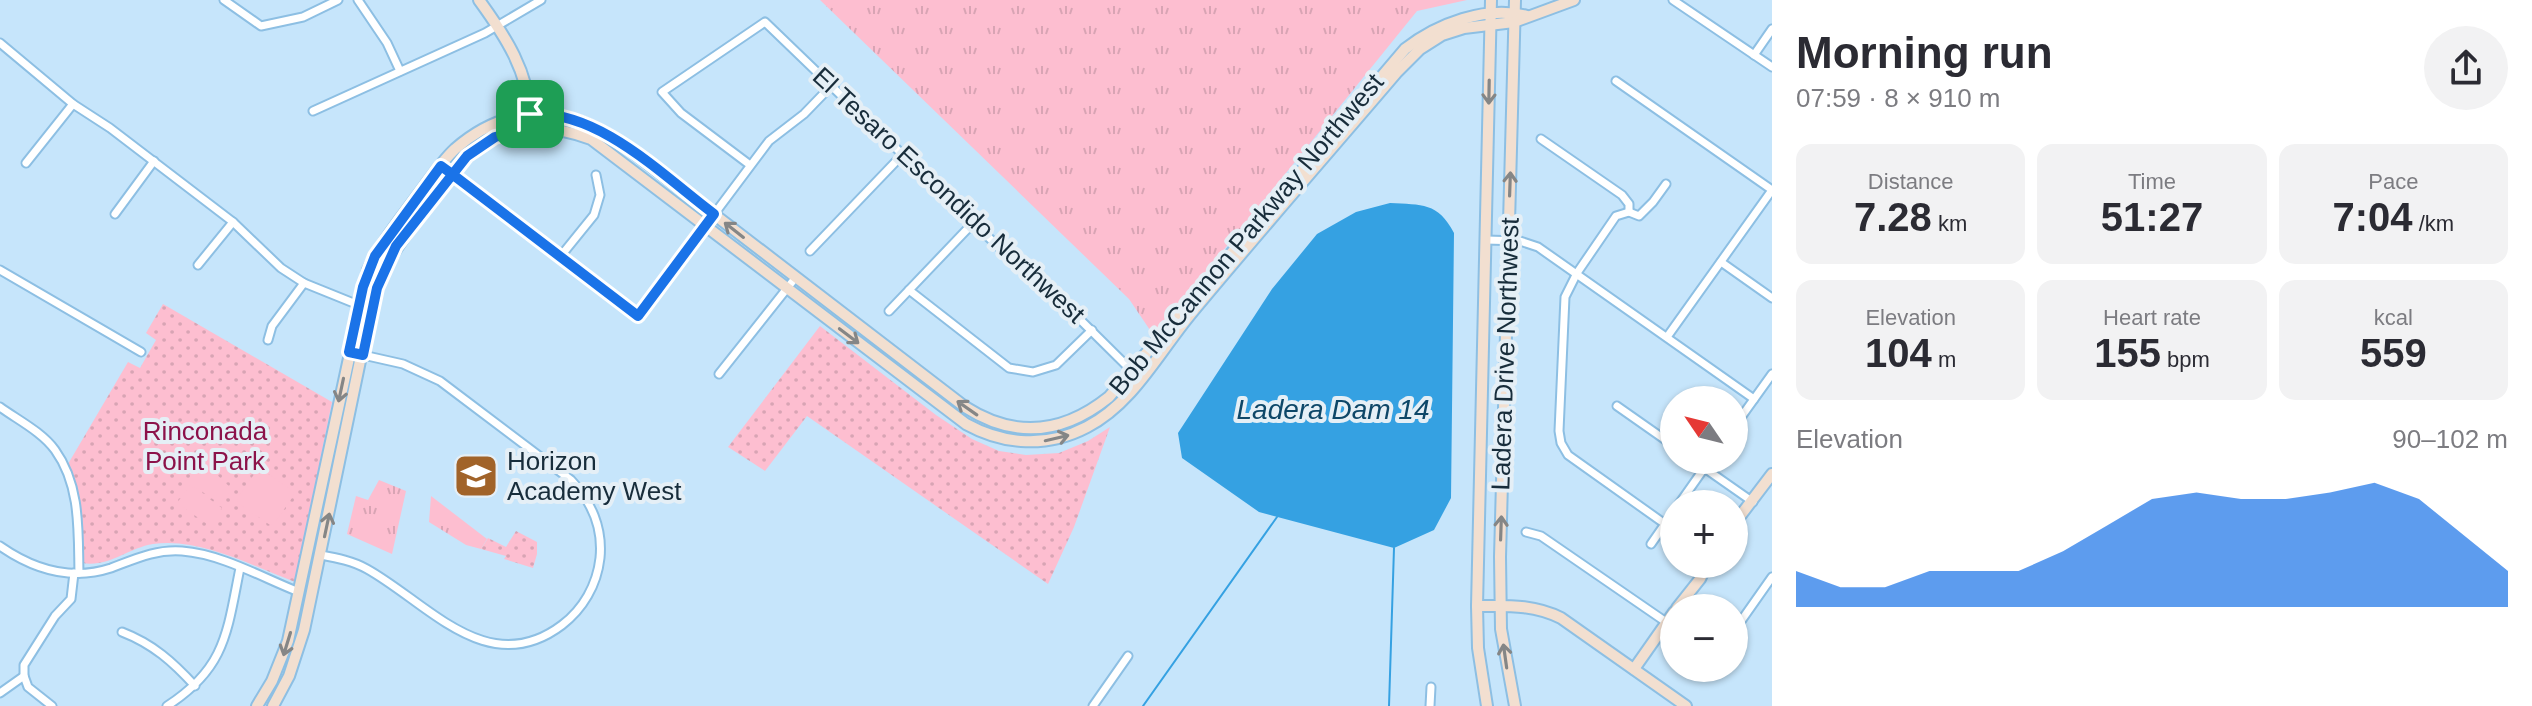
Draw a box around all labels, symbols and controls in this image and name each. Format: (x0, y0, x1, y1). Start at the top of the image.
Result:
button: share (2424, 26, 2508, 110)
text: Morning run (1796, 28, 2053, 77)
street label: El Tesaro Escondido Northwest (807, 61, 1092, 330)
street label: Bob McCannon Parkway Northwest (1103, 67, 1390, 401)
one-way arrow (1482, 78, 1497, 105)
pin (496, 80, 564, 148)
text: 07:59 · 8 × 910 m (1796, 83, 2001, 113)
icon: arrive (508, 92, 552, 136)
text: Distance (1868, 169, 1953, 194)
text: Time (2128, 169, 2176, 194)
text: Pace (2368, 169, 2418, 194)
one-way arrow (1502, 171, 1518, 198)
text: 7.28 (1854, 195, 1932, 239)
text: 51:27 (2101, 195, 2203, 239)
text: 7:04 (2333, 195, 2413, 239)
text: km (1932, 211, 1967, 236)
text: /km (2413, 211, 2454, 236)
street label: Ladera Drive Northwest (1485, 216, 1525, 491)
one-way arrow (724, 221, 745, 238)
text: Elevation (1865, 305, 1956, 330)
text: Heart rate (2103, 305, 2201, 330)
text: kcal (2374, 305, 2413, 330)
one-way arrow (838, 328, 859, 345)
text: 104 (1865, 331, 1932, 375)
text: 155 (2094, 331, 2161, 375)
text: 559 (2360, 331, 2427, 375)
text: m (1932, 347, 1956, 372)
text: bpm (2161, 347, 2210, 372)
one-way arrow (333, 376, 348, 402)
north arrow (1660, 386, 1748, 474)
map controls (1660, 386, 1748, 682)
water label: Ladera Dam 14 (1236, 394, 1430, 425)
one-way arrow (957, 400, 979, 416)
park label: Rinconada Point Park (143, 416, 268, 476)
text: Elevation (1796, 424, 1903, 454)
text: 90–102 m (2392, 424, 2508, 454)
one-way arrow (1043, 430, 1069, 445)
place label: Horizon Academy West (507, 446, 682, 506)
school or university icon: Horizon Academy West (452, 452, 500, 500)
button: + (1660, 490, 1748, 578)
one-way arrow (320, 513, 335, 538)
one-way arrow (1493, 515, 1508, 542)
button: − (1660, 594, 1748, 682)
one-way arrow (279, 630, 294, 656)
one-way arrow (1497, 644, 1512, 669)

